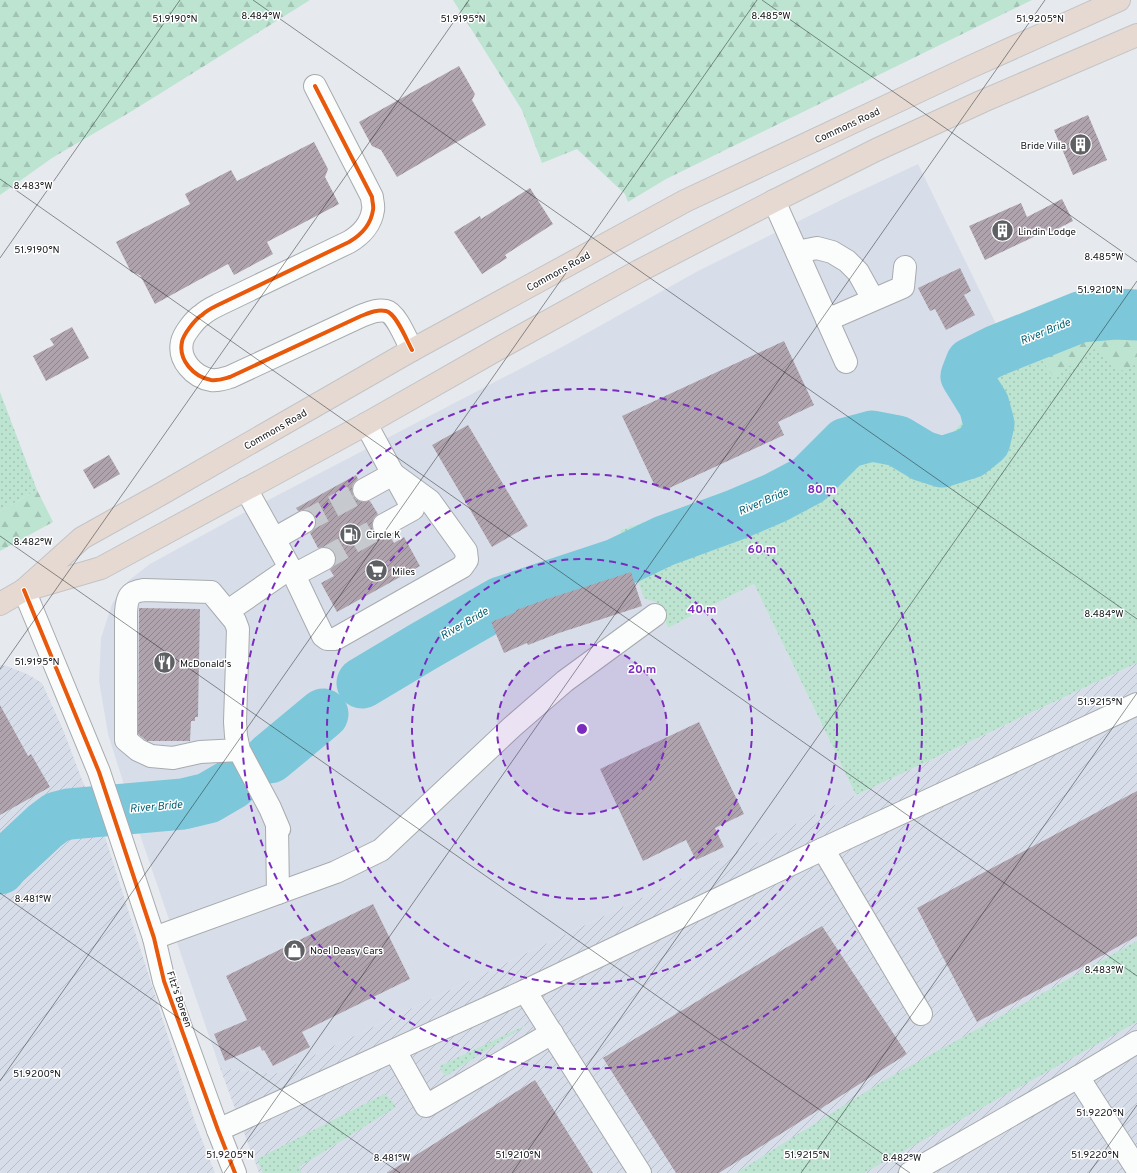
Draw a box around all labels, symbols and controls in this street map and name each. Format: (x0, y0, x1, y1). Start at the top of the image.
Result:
text: 8.484°W (241, 10, 281, 23)
text: 8.485°W (751, 10, 791, 23)
text: 51.9190°N (152, 13, 198, 26)
text: 51.9195°N (440, 13, 486, 26)
text: 51.9205°N (1016, 13, 1064, 26)
street label: Commons Road (813, 106, 882, 147)
building icon: Bride Villa (1068, 132, 1094, 158)
place label: Bride Villa (1021, 140, 1066, 153)
text: 8.483°W (13, 180, 53, 193)
building icon: Lindin Lodge (990, 218, 1016, 244)
place label: Lindin Lodge (1018, 226, 1076, 239)
text: 51.9190°N (14, 244, 60, 257)
street label: Commons Road (525, 250, 593, 295)
text: 8.485°W (1084, 251, 1124, 264)
text: 51.9210°N (1077, 284, 1123, 297)
water label: River Bride (1018, 315, 1073, 348)
street label: Commons Road (242, 407, 310, 454)
text: 80 m (808, 482, 836, 498)
water label: River Bride (736, 485, 791, 519)
fuel station icon: Circle K (337, 521, 363, 547)
place label: Circle K (366, 529, 401, 542)
text: 8.482°W (13, 536, 53, 549)
text: 60 m (748, 542, 776, 558)
supermarket icon: Miles (364, 558, 390, 584)
place label: Miles (392, 566, 415, 579)
text: 40 m (687, 602, 717, 618)
water label: River Bride (438, 604, 491, 643)
text: 8.484°W (1084, 608, 1124, 621)
restaurant icon: McDonald's (152, 650, 178, 676)
text: 51.9195°N (14, 656, 60, 669)
place label: McDonald's (180, 658, 232, 671)
text: 20 m (628, 662, 656, 678)
text: 51.9215°N (1077, 696, 1123, 709)
centre of rings (575, 722, 589, 736)
water label: River Bride (129, 798, 183, 816)
text: 8.481°W (15, 893, 51, 906)
shop icon: Noel Deasy Cars (281, 937, 307, 963)
place label: Noel Deasy Cars (310, 945, 383, 958)
text: 8.483°W (1084, 964, 1124, 977)
street label: Fitz's Boreen (163, 970, 194, 1029)
text: 51.9200°N (13, 1068, 61, 1081)
text: 51.9220°N (1076, 1107, 1124, 1120)
text: 51.9205°N (206, 1149, 254, 1162)
text: 51.9210°N (495, 1149, 541, 1162)
text: 51.9215°N (784, 1149, 830, 1162)
text: 51.9220°N (1071, 1149, 1119, 1162)
text: 8.481°W (374, 1152, 410, 1165)
text: 8.482°W (882, 1152, 922, 1165)

